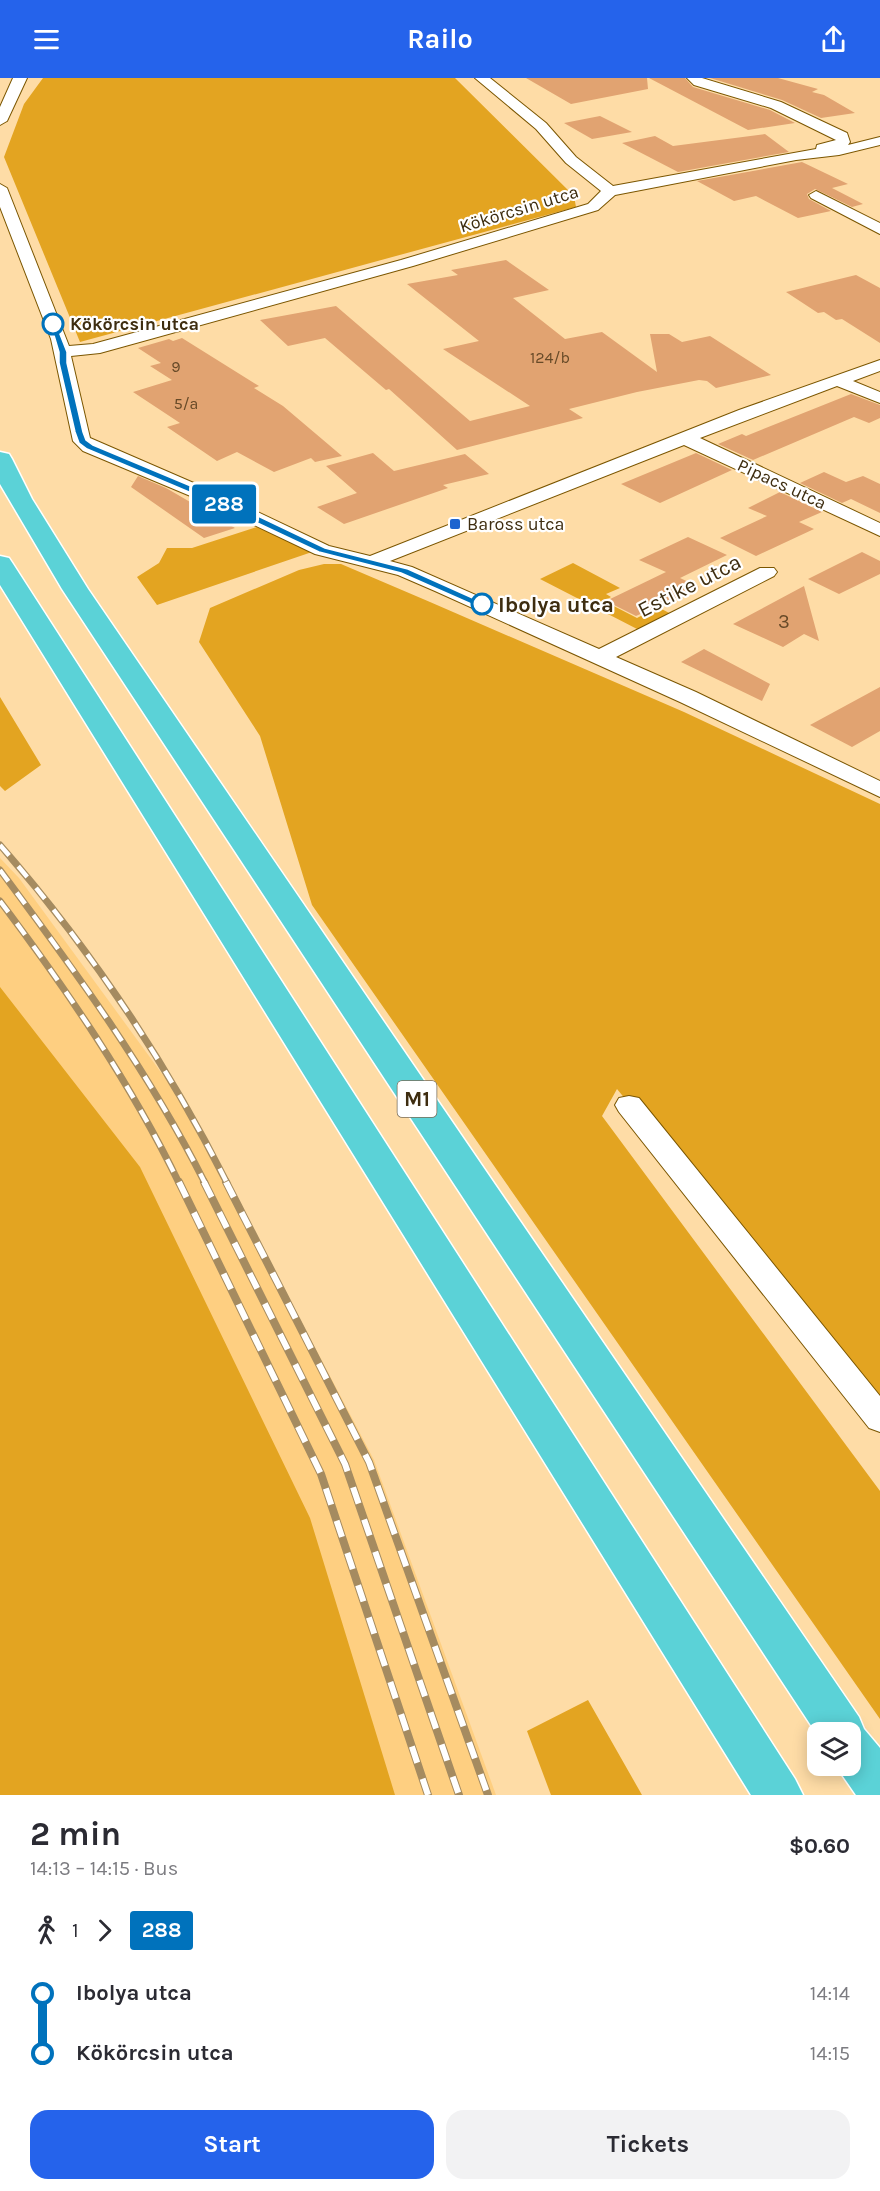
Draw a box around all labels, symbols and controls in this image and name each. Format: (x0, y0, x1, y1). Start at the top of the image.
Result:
icon: menu (30, 23, 63, 56)
text: Railo (407, 23, 473, 55)
icon: share (817, 23, 850, 56)
street label: Kökörcsin utca (457, 180, 581, 238)
marker: Kökörcsin utca (42, 313, 64, 335)
place label: Kökörcsin utca (70, 313, 199, 335)
house number: 124/b (530, 348, 570, 367)
house number: 9 (171, 357, 181, 376)
house number: 5/a (174, 394, 198, 413)
street label: Pipacs utca (734, 454, 830, 514)
line badge: 288 (190, 484, 258, 524)
text: 288 (204, 492, 244, 516)
place label: Baross utca (467, 513, 565, 535)
marker: Baross utca (448, 517, 462, 531)
street label: Estike utca (633, 549, 746, 623)
place label: Ibolya utca (498, 592, 614, 618)
marker: Ibolya utca (471, 593, 493, 615)
house number: 3 (778, 610, 790, 633)
road number: M1 (398, 1081, 436, 1117)
map controls (807, 1722, 861, 1776)
button: layers (807, 1722, 861, 1776)
text: 2 min (30, 1815, 121, 1853)
text: $0.60 (789, 1833, 850, 1859)
text: 14:13 – 14:15 · Bus (30, 1857, 178, 1880)
icon: walk (30, 1914, 63, 1947)
icon: forward (88, 1914, 121, 1947)
text: 288 (142, 1918, 181, 1942)
text: 1 (72, 1919, 79, 1942)
text: Ibolya utca (76, 1980, 192, 2006)
text: 14:14 (810, 1982, 850, 2005)
text: Kökörcsin utca (76, 2040, 234, 2066)
text: 14:15 (810, 2042, 850, 2065)
button: Start (30, 2110, 434, 2179)
button: Tickets (446, 2110, 850, 2179)

